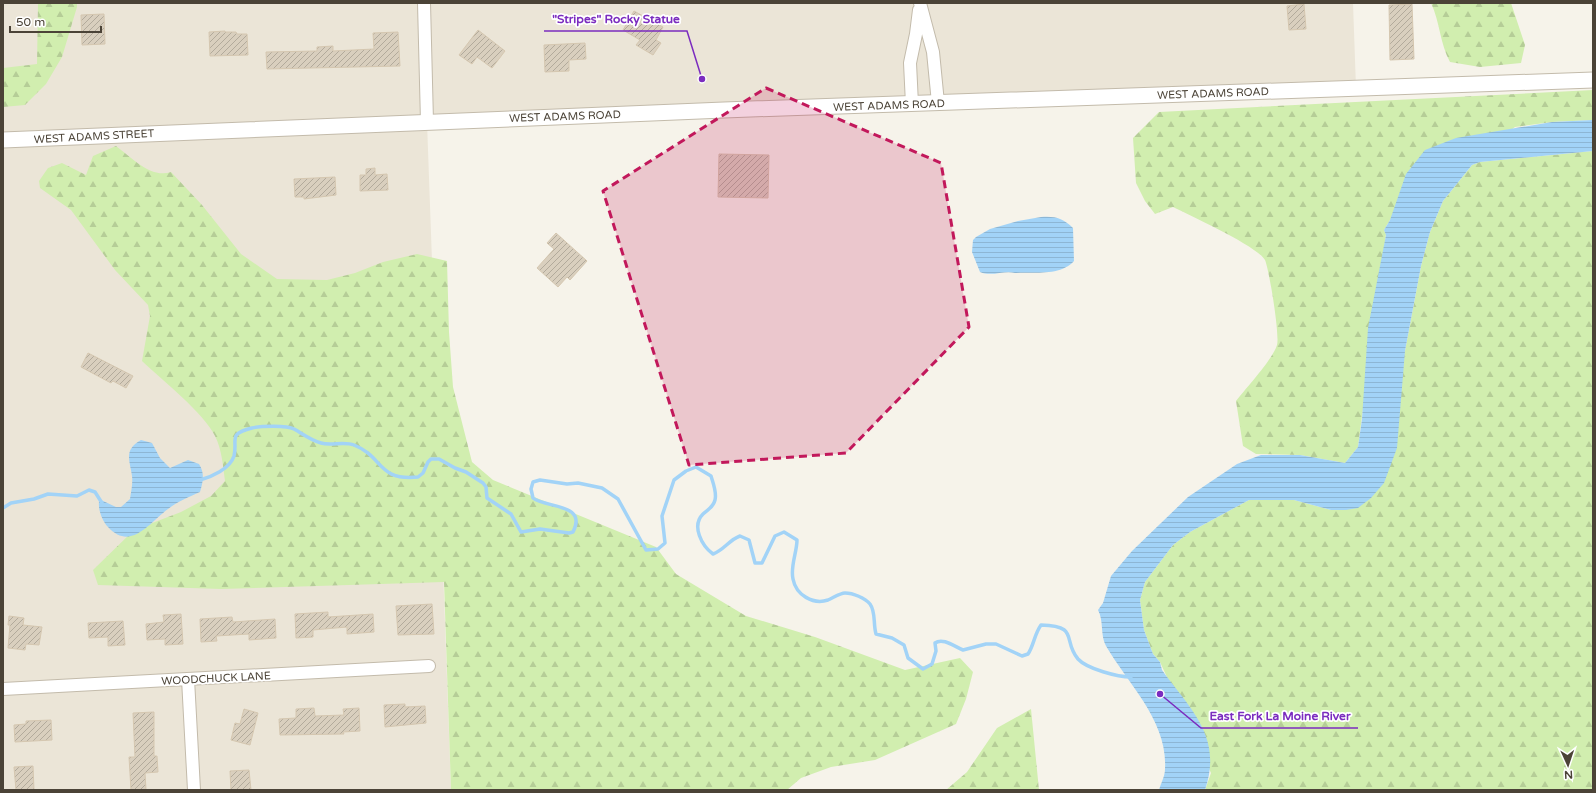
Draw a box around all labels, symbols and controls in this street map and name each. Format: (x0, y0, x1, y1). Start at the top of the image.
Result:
callout: "Stripes" Rocky Statue (544, 7, 687, 31)
scale bar (10, 8, 101, 34)
text: "Stripes" Rocky Statue (552, 12, 680, 27)
text: 50 m (16, 15, 45, 29)
street label: WEST ADAMS ROAD (1157, 85, 1269, 102)
street label: WEST ADAMS ROAD (833, 97, 945, 114)
street label: WEST ADAMS ROAD (509, 108, 621, 125)
street label: WEST ADAMS STREET (34, 127, 155, 146)
street label: WOODCHUCK LANE (161, 669, 271, 688)
callout: East Fork La Moine River (1201, 704, 1358, 728)
text: East Fork La Moine River (1209, 709, 1351, 723)
north arrow (1548, 745, 1588, 785)
text: N (1564, 768, 1573, 781)

